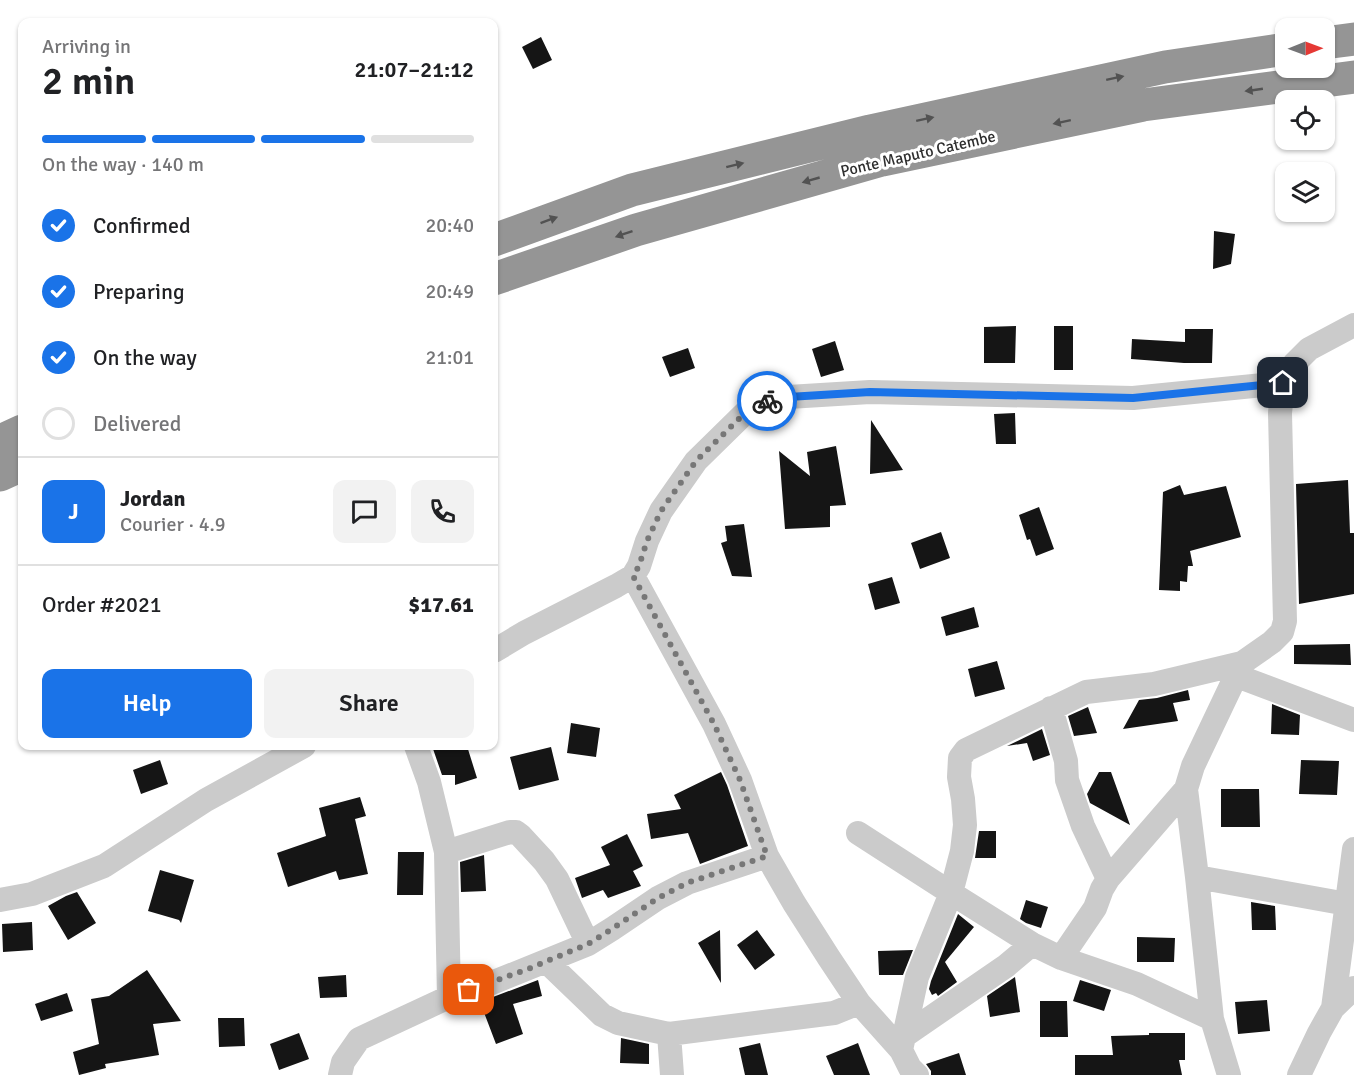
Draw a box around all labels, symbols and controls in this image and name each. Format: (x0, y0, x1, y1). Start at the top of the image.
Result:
north arrow (1275, 18, 1335, 78)
map controls (1275, 18, 1335, 222)
text: Arriving in (42, 34, 131, 59)
text: 21:07–21:12 (355, 56, 474, 83)
text: 2 min (42, 57, 135, 105)
one-way arrow (1106, 73, 1125, 82)
one-way arrow (1245, 86, 1264, 95)
button: locate (1275, 90, 1335, 150)
one-way arrow (916, 114, 934, 124)
one-way arrow (1053, 118, 1071, 128)
street label: Ponte Maputo Catembe (839, 126, 997, 182)
text: On the way · 140 m (42, 152, 204, 177)
one-way arrow (726, 159, 744, 169)
button: layers (1275, 162, 1335, 222)
one-way arrow (802, 176, 820, 186)
icon: check (42, 209, 75, 242)
text: Confirmed (93, 212, 191, 239)
text: 20:40 (425, 213, 474, 238)
one-way arrow (540, 215, 558, 225)
one-way arrow (615, 230, 633, 240)
icon: check (42, 275, 75, 308)
text: Preparing (93, 278, 185, 305)
text: 20:49 (425, 279, 474, 304)
icon: check (42, 341, 75, 374)
text: On the way (93, 344, 197, 371)
text: 21:01 (425, 345, 474, 370)
pin (1257, 357, 1308, 408)
icon: home (1266, 366, 1299, 399)
courier (737, 371, 797, 431)
icon: bike (751, 385, 784, 418)
text: Delivered (93, 410, 181, 437)
button: chat (333, 480, 396, 543)
button: phone (411, 480, 474, 543)
text: Jordan (120, 485, 186, 512)
text: J (68, 498, 79, 525)
text: Courier · 4.9 (120, 512, 226, 537)
text: Order #2021 (42, 591, 162, 618)
text: $17.61 (408, 591, 474, 618)
button: Help (42, 669, 252, 738)
button: Share (264, 669, 474, 738)
pin (443, 964, 494, 1015)
icon: bag (452, 973, 485, 1006)

